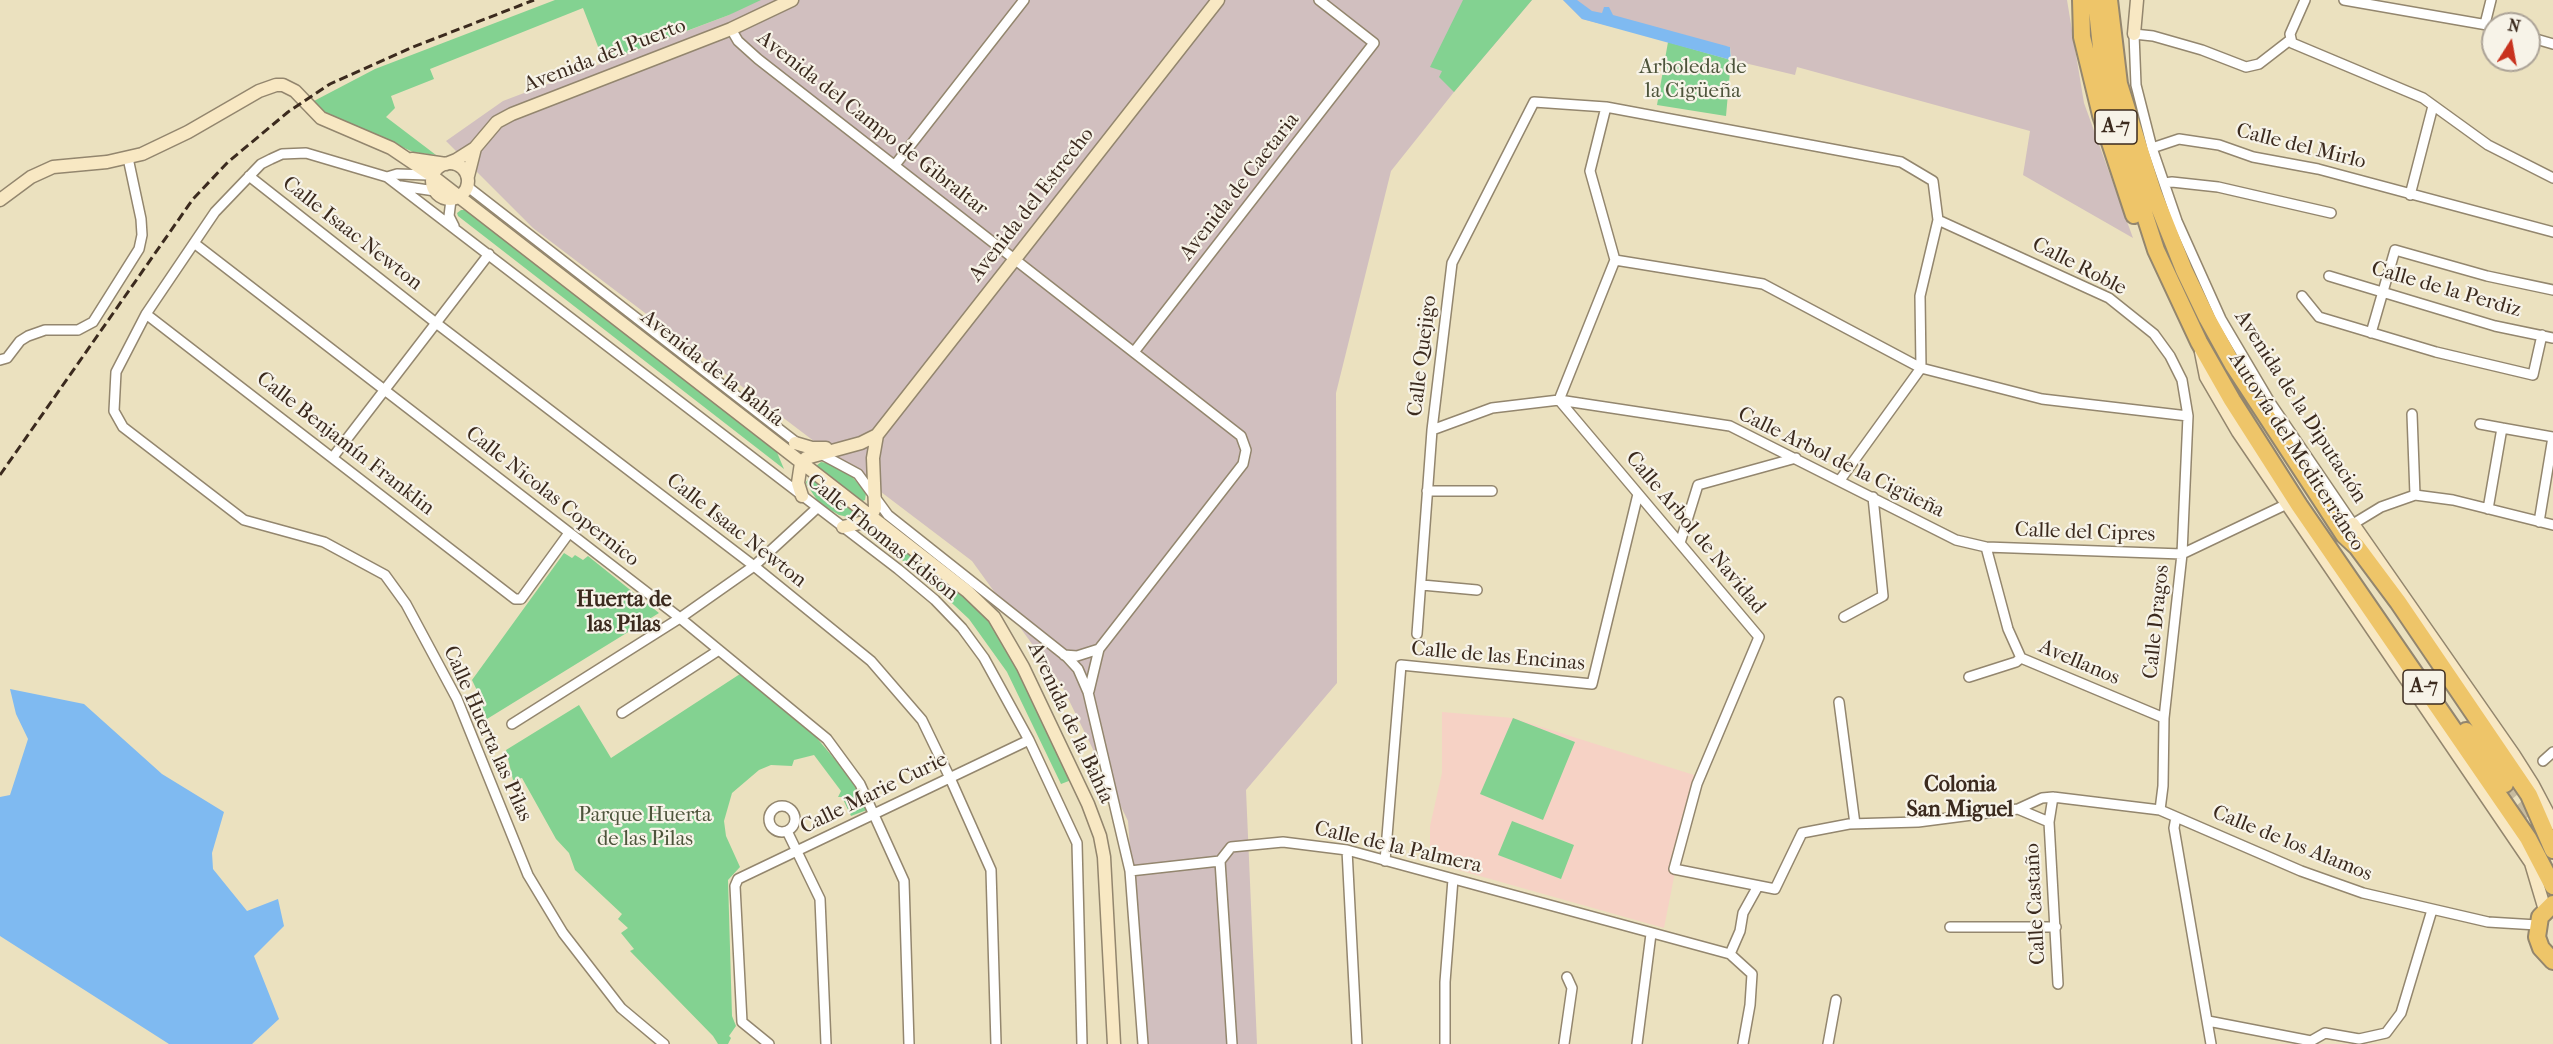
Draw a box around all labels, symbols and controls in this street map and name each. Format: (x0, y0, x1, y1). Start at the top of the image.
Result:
north arrow (2481, 12, 2541, 72)
street label: Avenida del Puerto (520, 13, 690, 99)
text: N (2506, 15, 2522, 36)
street label: Avenida del Campo de Gibraltar (752, 26, 992, 222)
park label: Arboleda de la Cigüeña (1639, 55, 1747, 105)
street label: Avenida de Caetaria (1175, 108, 1305, 266)
road number: A-7 (2095, 110, 2137, 144)
street label: Calle del Mirlo (2234, 119, 2368, 175)
street label: Avenida del Estrecho (964, 123, 1100, 287)
street label: Calle Isaac Newton (277, 171, 427, 297)
street label: Calle Roble (2028, 232, 2130, 302)
street label: Calle de la Perdiz (2368, 257, 2524, 323)
street label: Calle Quejigo (1403, 294, 1443, 418)
street label: Avenida de la Bahía (635, 305, 789, 433)
street label: Avenida de la Diputación (2228, 306, 2372, 508)
street label: Autovía del Mediterráneo (2222, 348, 2370, 556)
street label: Calle Benjamín Franklin (251, 367, 439, 521)
street label: Calle Arbol de la Cigüeña (1734, 402, 1948, 524)
street label: Calle Nicolas Copernico (460, 421, 644, 573)
street label: Calle Arbol de Navidad (1620, 446, 1770, 620)
street label: Calle Isaac Newton (661, 468, 811, 594)
street label: Calle Thomas Edison (801, 469, 963, 607)
street label: Calle del Cipres (2014, 518, 2156, 548)
street label: Calle Dragos (2138, 564, 2176, 680)
district label: Huerta de las Pilas (576, 588, 672, 640)
street label: Avellanos (2035, 635, 2123, 691)
street label: Calle de las Encinas (1410, 637, 1586, 677)
street label: Avenida de la Bahía (1022, 638, 1118, 808)
street label: Calle Huerta las Pilas (437, 642, 537, 826)
road number: A-7 (2403, 670, 2445, 704)
street label: Calle Marie Curie (796, 748, 952, 840)
district label: Colonia San Miguel (1907, 773, 2013, 824)
street label: Calle de los Alamos (2208, 800, 2376, 888)
park label: Parque Huerta de las Pilas (578, 803, 712, 853)
street label: Calle de la Palmera (1312, 816, 1484, 880)
street label: Calle Castaño (2020, 843, 2052, 965)

